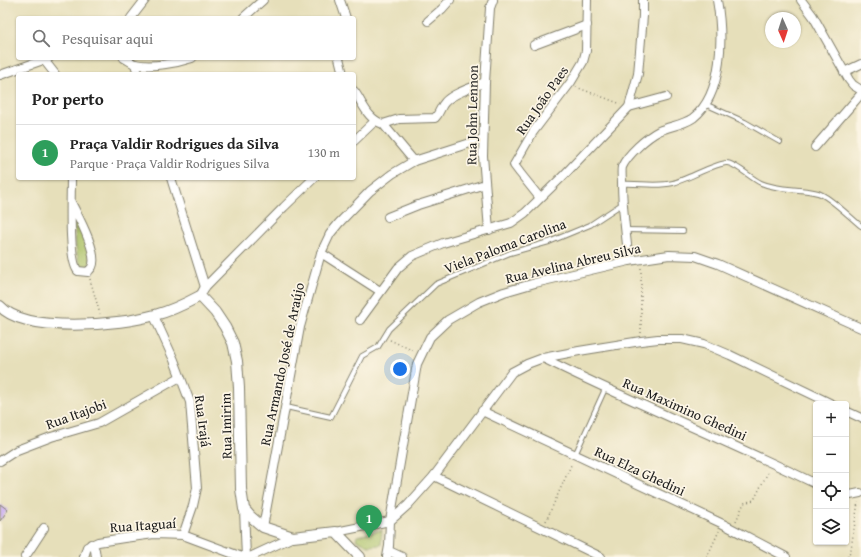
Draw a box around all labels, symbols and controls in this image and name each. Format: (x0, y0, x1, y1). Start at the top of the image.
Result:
north arrow (765, 12, 801, 48)
search box (16, 16, 356, 60)
icon: search (30, 27, 52, 49)
text: Pesquisar aqui (62, 28, 153, 49)
street label: Rua João Paes (511, 61, 573, 139)
street label: Rua John Lennon (461, 65, 483, 165)
text: Por perto (32, 86, 104, 111)
text: Praça Valdir Rodrigues da Silva (70, 133, 279, 154)
text: 1 (42, 143, 48, 162)
text: 130 m (308, 143, 340, 162)
text: Parque · Praça Valdir Rodrigues Silva (70, 154, 269, 173)
street label: Viela Paloma Carolina (441, 213, 569, 278)
street label: Rua Avelina Abreu Silva (503, 238, 643, 288)
street label: Rua Armando José de Araújo (255, 281, 309, 447)
your location (390, 359, 410, 379)
street label: Rua Maximino Ghedini (620, 373, 750, 445)
street label: Rua Imirim (215, 392, 237, 459)
street label: Rua Itajobi (43, 394, 109, 434)
street label: Rua Irajá (190, 394, 216, 449)
map controls (813, 401, 849, 545)
button: + (813, 401, 849, 437)
button: − (813, 437, 849, 473)
street label: Rua Elza Ghedini (591, 441, 689, 501)
button: locate (813, 473, 849, 509)
pin: 1 (356, 505, 382, 538)
button: layers (813, 509, 849, 545)
street label: Rua Itaguaí (109, 513, 178, 537)

